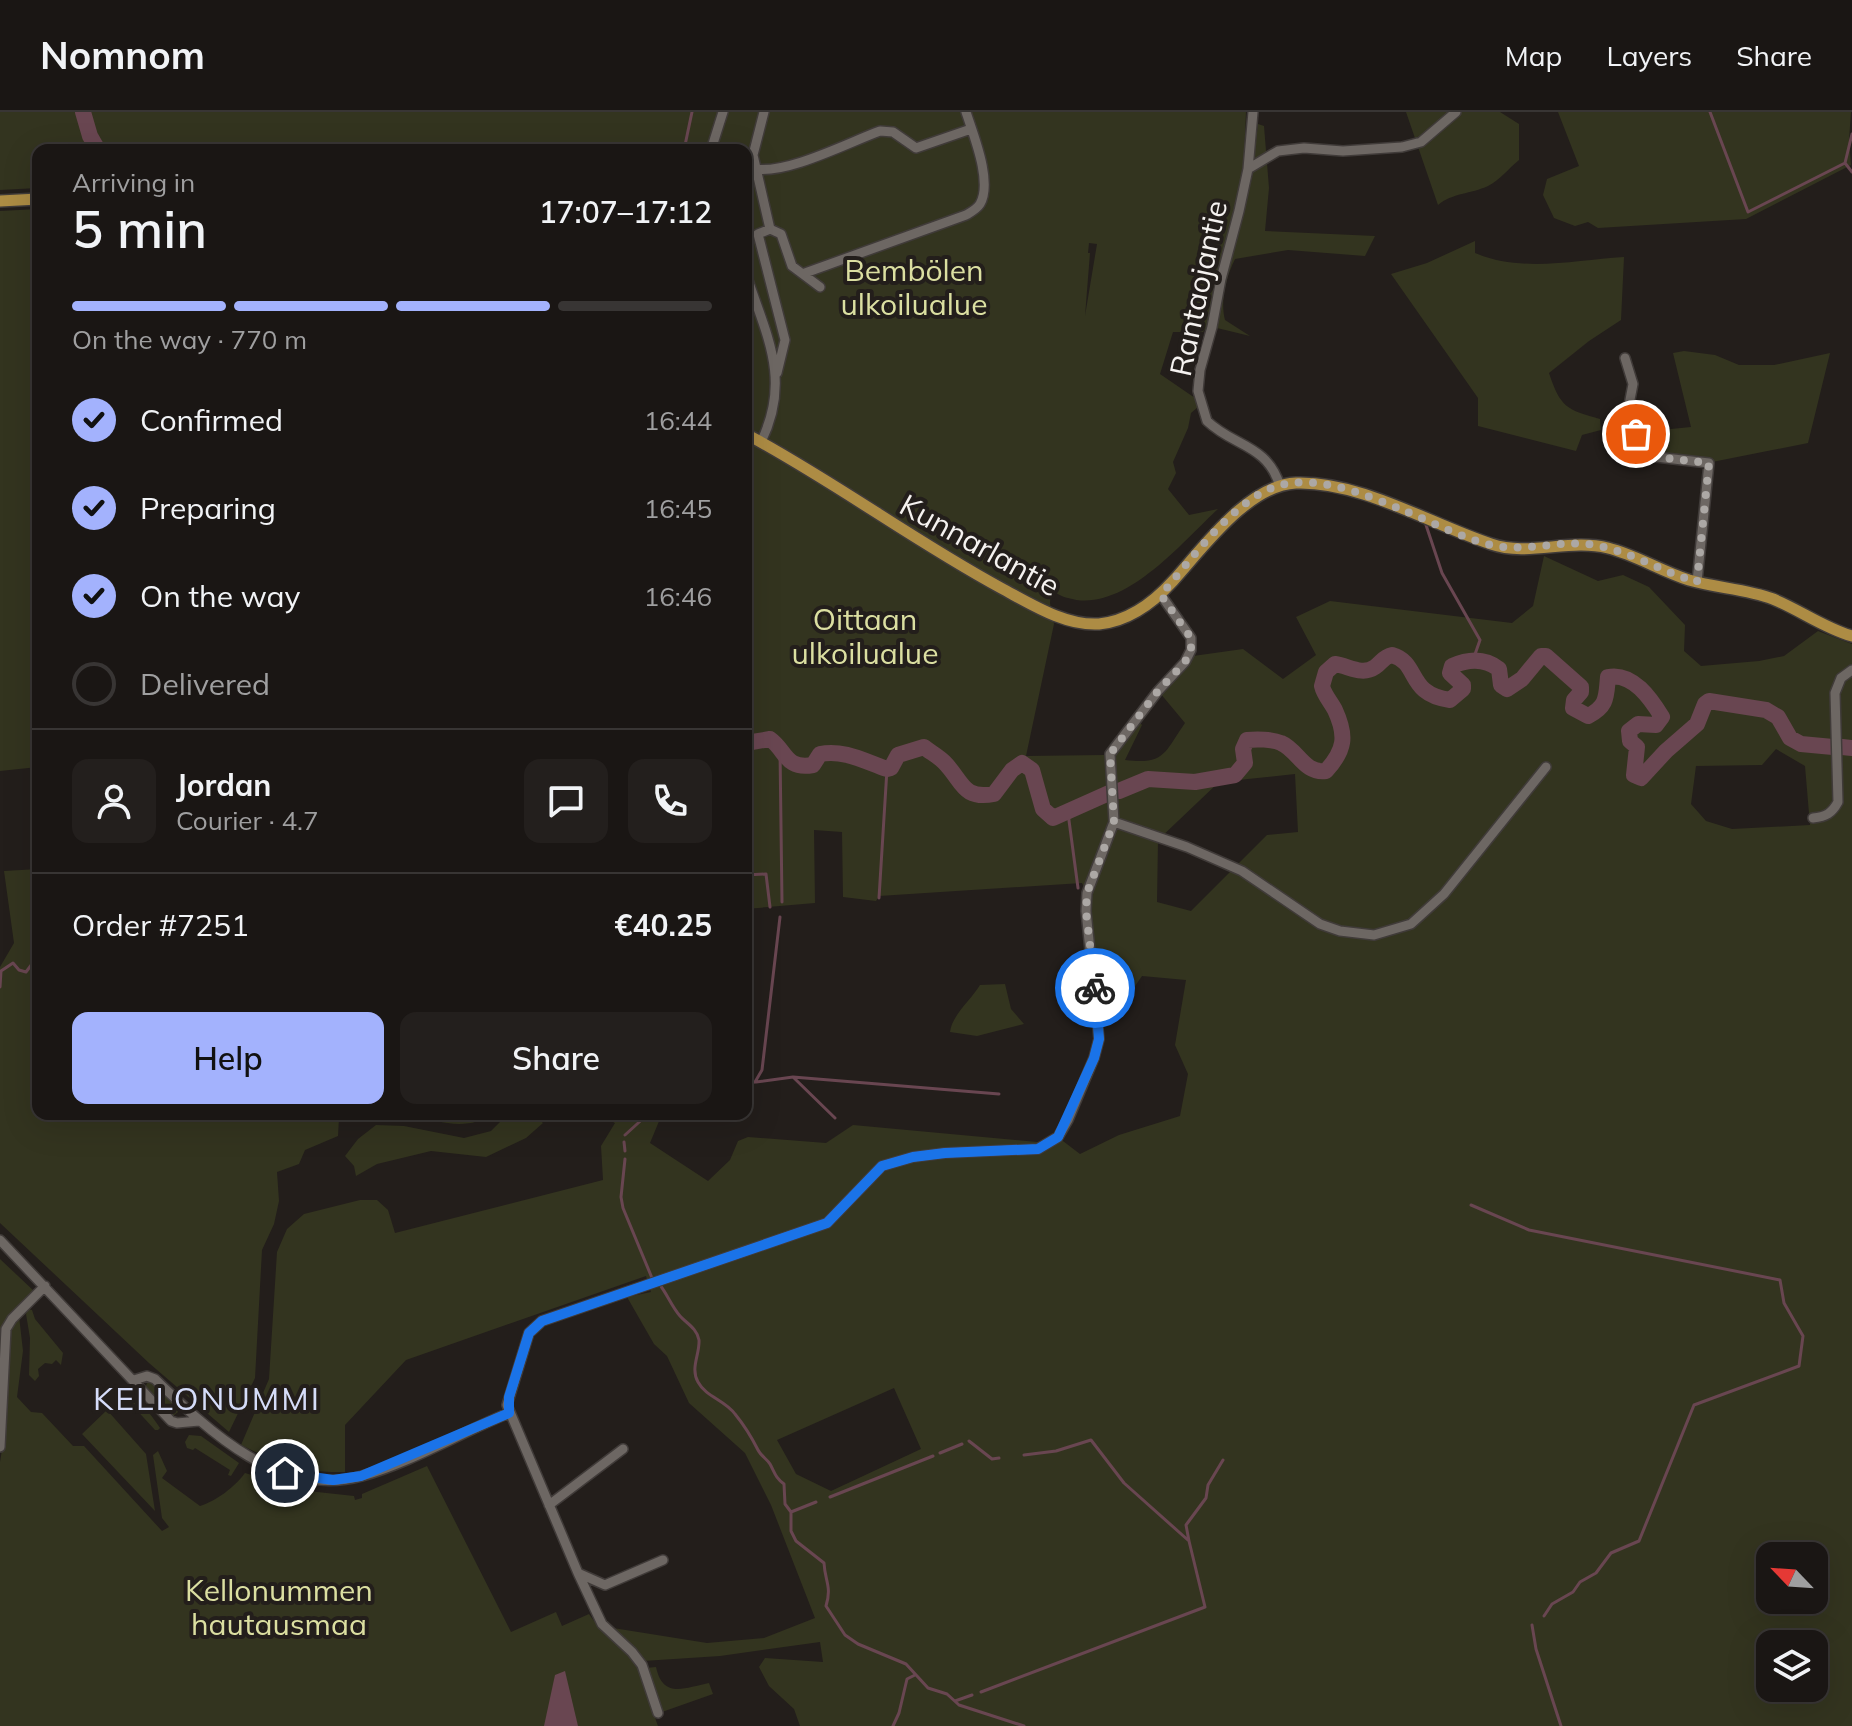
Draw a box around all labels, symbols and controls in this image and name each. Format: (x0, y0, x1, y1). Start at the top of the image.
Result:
text: Nomnom (40, 31, 205, 79)
text: Map (1505, 38, 1562, 73)
text: Layers (1606, 38, 1692, 73)
text: Share (1736, 38, 1812, 73)
text: Arriving in (72, 166, 195, 199)
text: 17:07–17:12 (539, 193, 712, 231)
text: 5 min (72, 196, 207, 261)
street label: Rantaojantie (1161, 197, 1235, 379)
park label: Bembölen ulkoilualue (840, 251, 988, 323)
text: On the way · 770 m (72, 323, 307, 356)
icon: check (72, 398, 116, 442)
pin (1602, 400, 1670, 468)
text: Confirmed (140, 401, 283, 439)
text: 16:44 (644, 404, 712, 437)
icon: bag (1614, 412, 1658, 456)
icon: check (72, 486, 116, 530)
street label: Kunnarlantie (893, 486, 1067, 604)
text: Preparing (140, 489, 276, 527)
text: 16:45 (644, 492, 712, 525)
icon: check (72, 574, 116, 618)
text: On the way (140, 577, 300, 615)
text: 16:46 (644, 580, 712, 613)
park label: Oittaan ulkoilualue (791, 600, 939, 672)
text: Delivered (140, 665, 270, 703)
button: person (72, 759, 156, 843)
button: chat (524, 759, 608, 843)
button: phone (628, 759, 712, 843)
text: Jordan (176, 766, 271, 804)
text: Courier · 4.7 (176, 804, 319, 837)
text: Order #7251 (72, 906, 249, 944)
text: €40.25 (615, 906, 712, 944)
courier (1055, 948, 1135, 1028)
icon: bike (1073, 966, 1117, 1010)
button: Help (72, 1012, 384, 1104)
button: Share (400, 1012, 712, 1104)
district label: KELLONUMMI (93, 1378, 321, 1418)
pin (251, 1439, 319, 1507)
icon: home (263, 1451, 307, 1495)
north arrow (1756, 1542, 1828, 1614)
map controls (1756, 1542, 1828, 1702)
park label: Kellonummen hautausmaa (185, 1571, 373, 1643)
button: layers (1756, 1630, 1828, 1702)

